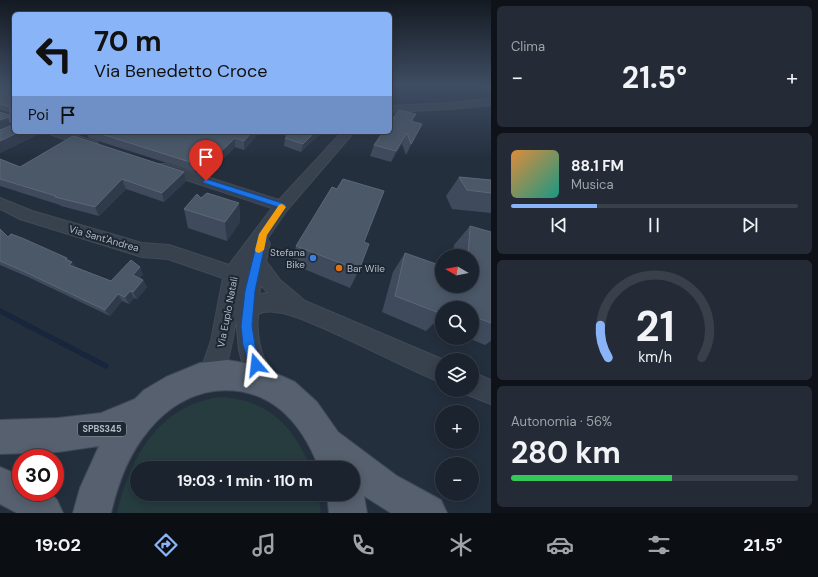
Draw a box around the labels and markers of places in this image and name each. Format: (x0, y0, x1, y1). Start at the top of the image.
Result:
pin (189, 140, 223, 181)
place label: Stefana Bike (270, 246, 305, 271)
marker: Stefana Bike (308, 253, 318, 263)
place label: Bar Wile (347, 262, 385, 275)
marker: Bar Wile (334, 263, 344, 273)

